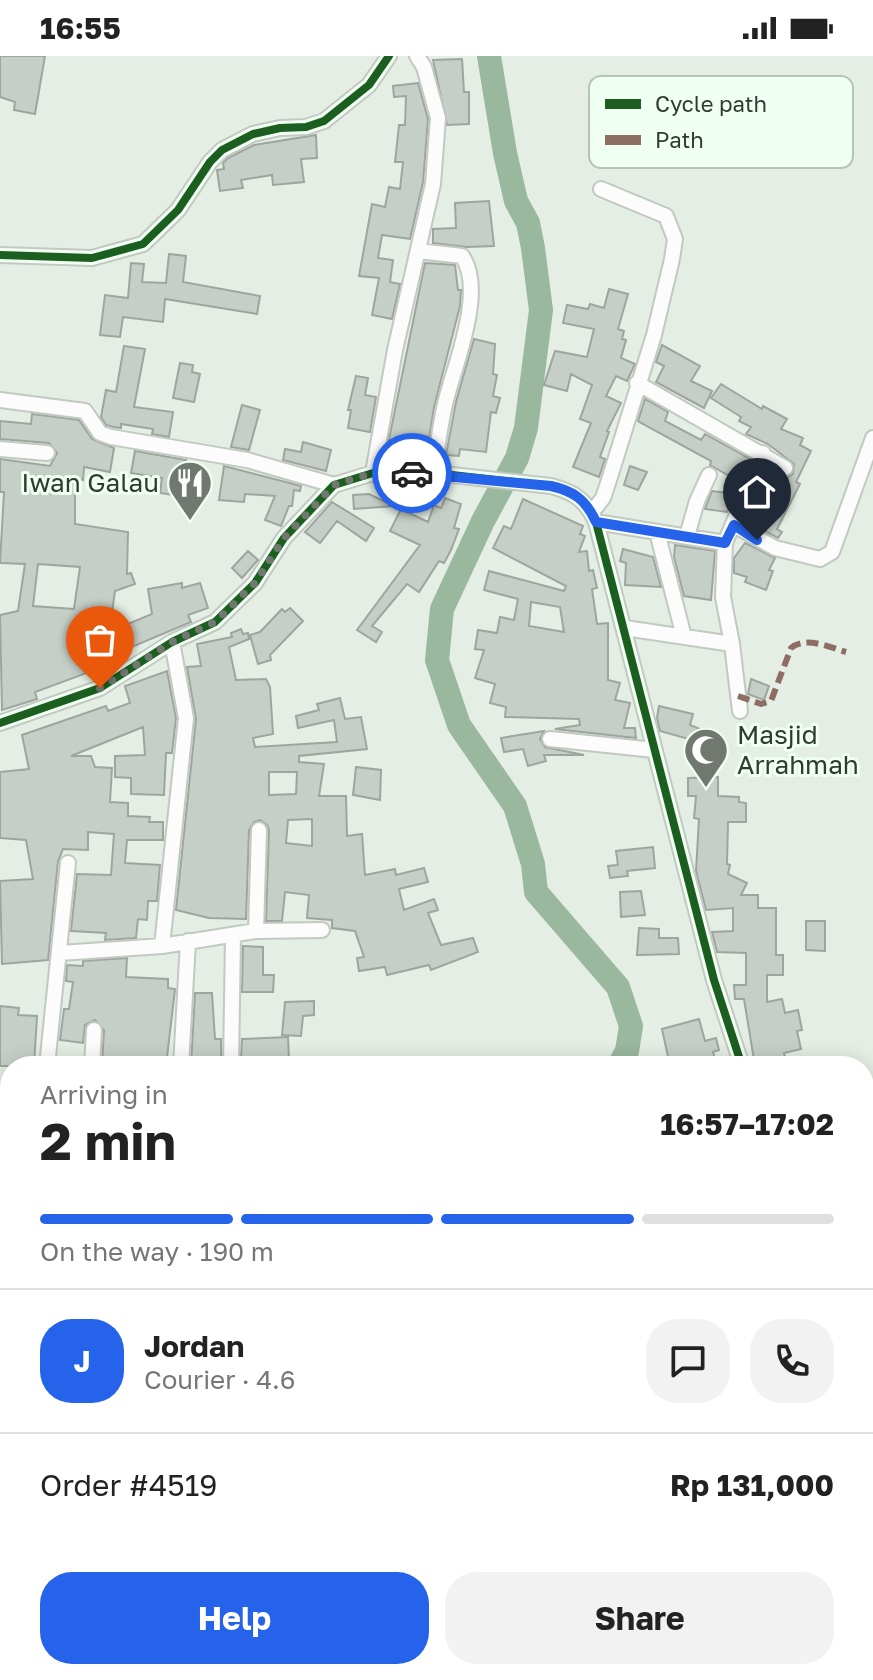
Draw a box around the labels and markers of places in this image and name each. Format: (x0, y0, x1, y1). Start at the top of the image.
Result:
pin (723, 458, 791, 540)
restaurant icon: Iwan Galau (166, 459, 214, 522)
place label: Iwan Galau (21, 467, 159, 498)
pin (66, 606, 134, 688)
place label: Masjid Arrahmah (737, 719, 859, 780)
mosque icon: Masjid Arrahmah (682, 726, 730, 789)

